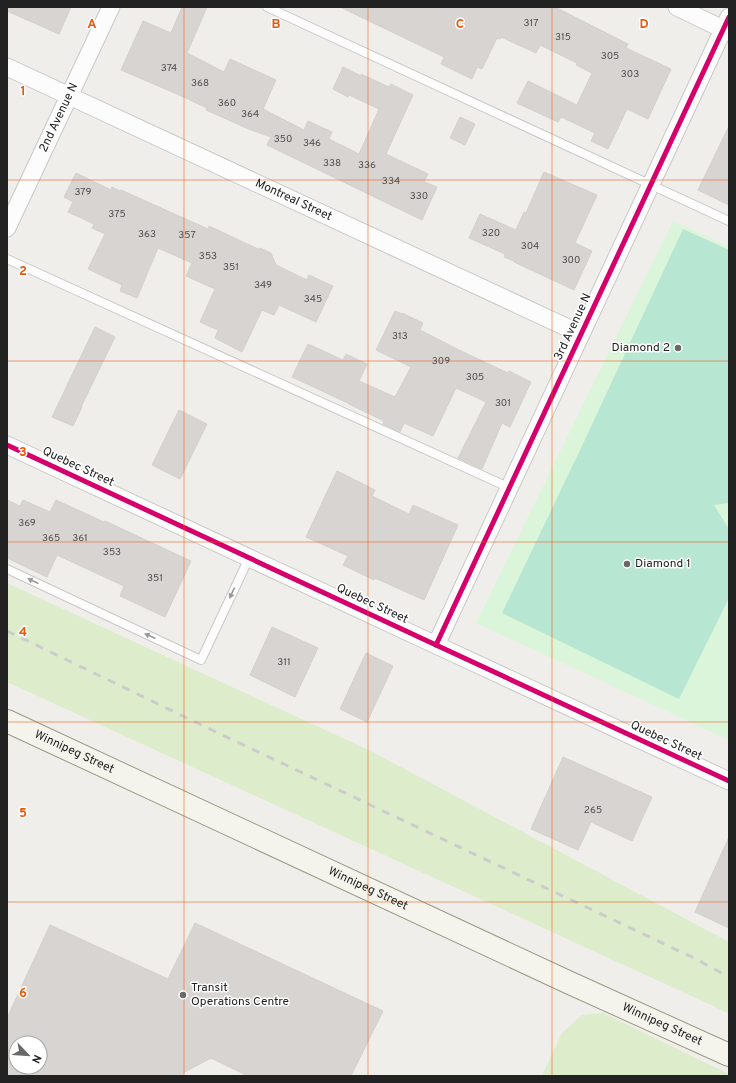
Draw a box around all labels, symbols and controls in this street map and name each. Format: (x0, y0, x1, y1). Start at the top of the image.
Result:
text: A (87, 17, 97, 33)
text: B (272, 17, 281, 33)
text: C (456, 17, 464, 33)
house number: 317 (524, 17, 538, 30)
text: D (639, 17, 649, 33)
house number: 315 (555, 31, 571, 44)
house number: 305 (601, 50, 619, 63)
house number: 374 (161, 62, 177, 75)
house number: 303 (621, 68, 639, 81)
house number: 368 (191, 77, 209, 90)
street label: 2nd Avenue N (36, 80, 82, 155)
text: 1 (20, 84, 26, 100)
house number: 360 (218, 97, 236, 110)
house number: 364 (241, 108, 259, 121)
house number: 350 (274, 133, 292, 146)
house number: 346 (303, 137, 321, 150)
house number: 338 (323, 157, 341, 170)
house number: 336 (358, 159, 376, 172)
street label: Montreal Street (252, 175, 335, 225)
house number: 334 (382, 175, 400, 188)
house number: 379 (74, 186, 92, 199)
house number: 330 (410, 190, 428, 203)
house number: 375 (108, 208, 126, 221)
house number: 320 (482, 227, 500, 240)
house number: 363 (138, 228, 156, 241)
house number: 357 (178, 229, 196, 242)
house number: 304 (521, 240, 539, 253)
house number: 353 (199, 250, 217, 263)
house number: 300 (562, 254, 580, 267)
house number: 351 (223, 261, 239, 274)
text: 2 (19, 264, 27, 280)
house number: 349 (254, 279, 272, 292)
street label: 3rd Avenue N (551, 291, 595, 363)
house number: 345 (304, 293, 322, 306)
house number: 313 (392, 330, 408, 343)
place label: Diamond 2 (611, 340, 670, 356)
marker: Diamond 2 (673, 343, 683, 353)
house number: 309 (432, 355, 450, 368)
house number: 305 (466, 371, 484, 384)
house number: 301 (495, 397, 511, 410)
street label: Quebec Street (40, 443, 116, 491)
text: 3 (19, 445, 27, 461)
house number: 369 (18, 517, 36, 530)
house number: 365 (42, 532, 60, 545)
house number: 361 (72, 532, 88, 545)
house number: 353 (103, 546, 121, 559)
place label: Diamond 1 (635, 556, 691, 572)
marker: Diamond 1 (622, 559, 632, 569)
house number: 351 (147, 572, 163, 585)
one-way arrow (27, 578, 38, 584)
street label: Quebec Street (334, 580, 410, 628)
one-way arrow (229, 588, 235, 599)
text: 4 (19, 625, 27, 641)
one-way arrow (145, 633, 156, 639)
house number: 311 (277, 656, 291, 669)
street label: Quebec Street (628, 717, 704, 765)
street label: Winnipeg Street (32, 727, 117, 778)
house number: 265 (584, 804, 602, 817)
text: 5 (19, 806, 27, 822)
street label: Winnipeg Street (325, 863, 410, 914)
place label: Transit Operations Centre (191, 980, 289, 1010)
text: 6 (19, 986, 27, 1002)
marker: Transit Operations Centre (178, 990, 188, 1000)
street label: Winnipeg Street (619, 1000, 705, 1050)
north arrow (8, 1035, 48, 1075)
text: N (28, 1052, 44, 1065)

